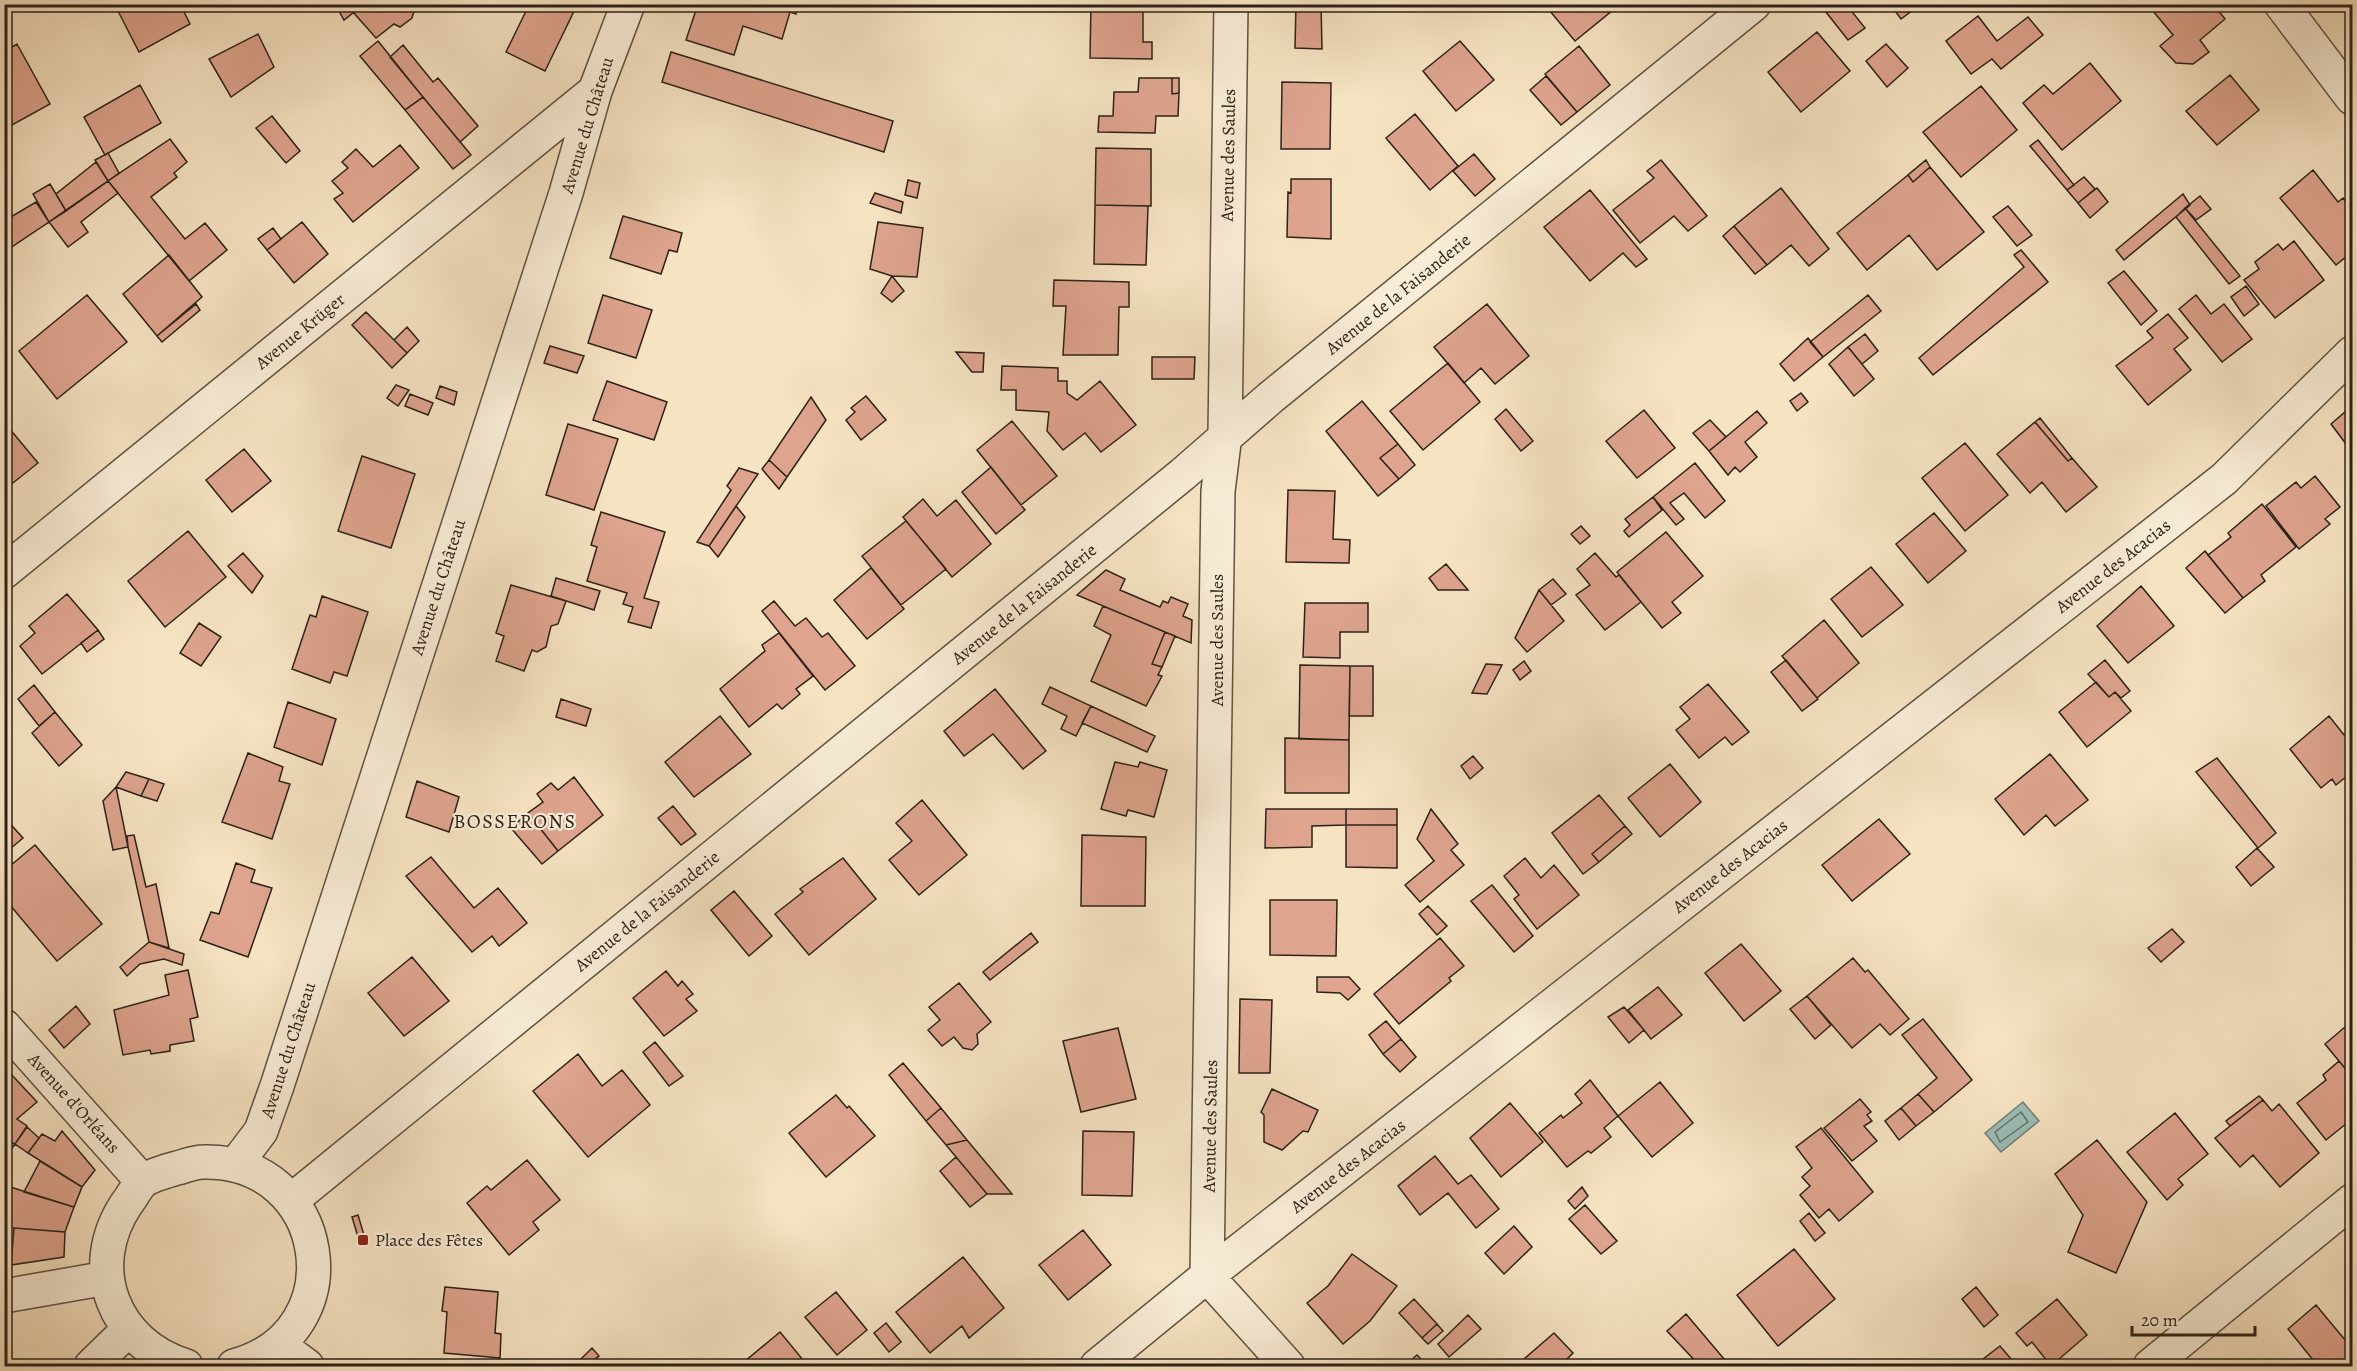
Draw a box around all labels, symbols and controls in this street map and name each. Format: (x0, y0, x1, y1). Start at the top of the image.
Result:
street label: Avenue du Château (555, 54, 619, 197)
street label: Avenue des Saules (1215, 88, 1241, 223)
street label: Avenue de la Faisanderie (1320, 228, 1475, 361)
street label: Avenue Krüger (249, 287, 350, 375)
street label: Avenue des Acacias (2050, 513, 2176, 619)
street label: Avenue du Château (404, 516, 471, 659)
street label: Avenue de la Faisanderie (946, 538, 1101, 671)
street label: Avenue des Saules (1205, 574, 1229, 707)
district label: BOSSERONS (453, 808, 577, 835)
street label: Avenue des Acacias (1667, 813, 1793, 919)
street label: Avenue de la Faisanderie (569, 845, 724, 978)
street label: Avenue du Château (254, 979, 321, 1122)
street label: Avenue d'Orléans (22, 1047, 126, 1158)
street label: Avenue des Saules (1197, 1059, 1223, 1194)
street label: Avenue des Acacias (1285, 1113, 1411, 1219)
place label: Place des Fêtes (375, 1228, 483, 1252)
marker: Place des Fêtes (356, 1233, 370, 1247)
scale bar (2132, 1299, 2255, 1337)
text: 20 m (2141, 1308, 2178, 1332)

